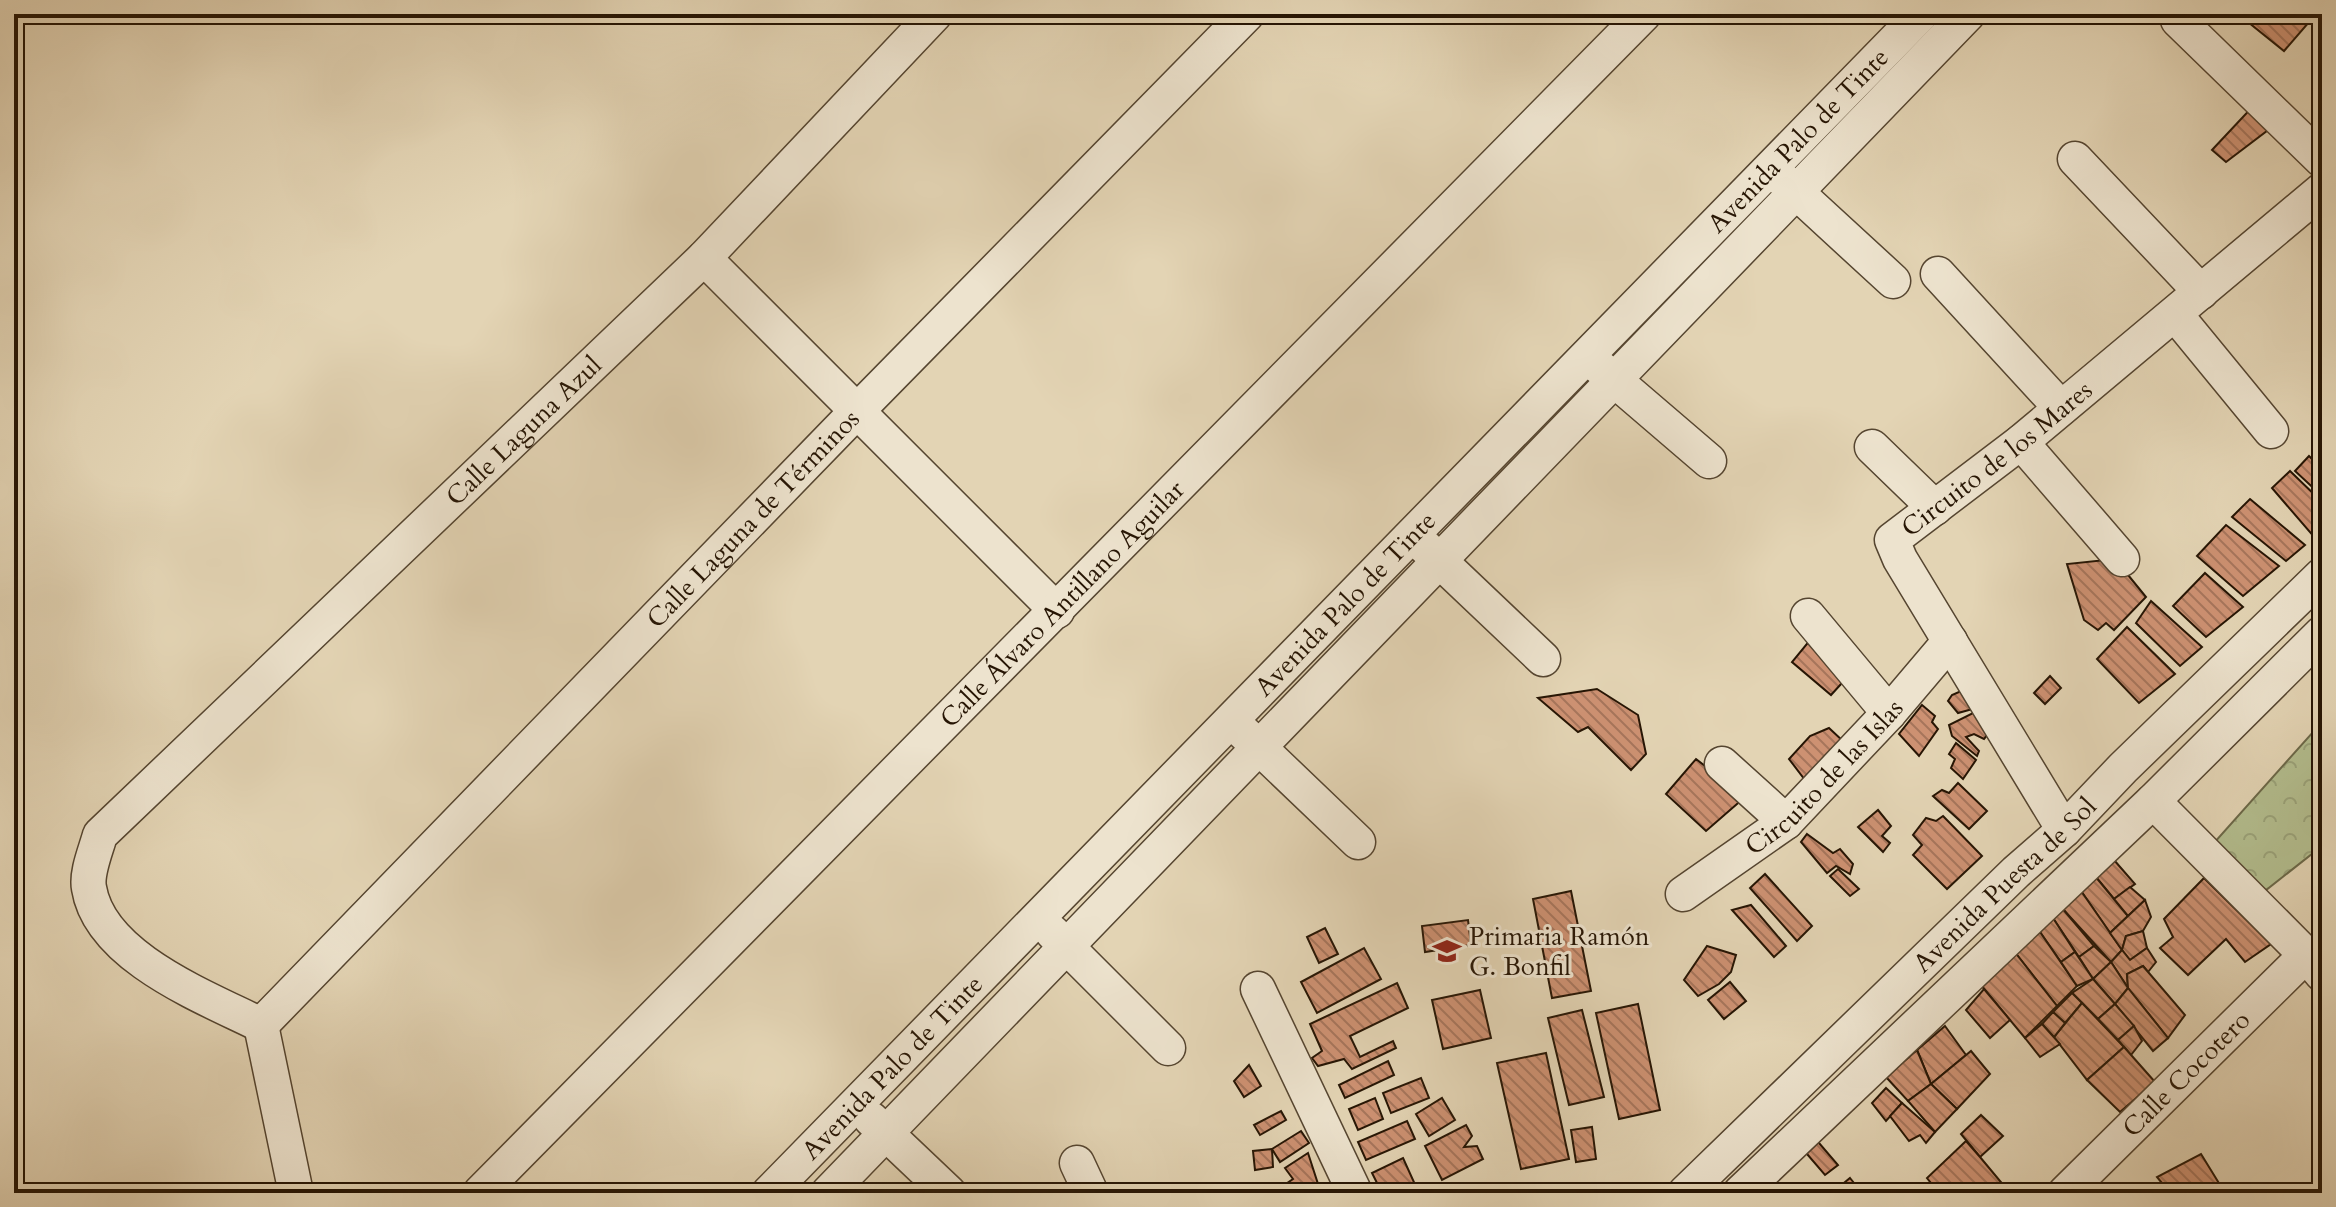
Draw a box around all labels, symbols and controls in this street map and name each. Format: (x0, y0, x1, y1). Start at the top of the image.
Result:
street label: Avenida Palo de Tinte (1700, 40, 1896, 241)
street label: Calle Laguna Azul (438, 348, 610, 514)
street label: Circuito de los Mares (1894, 373, 2100, 545)
street label: Calle Laguna de Términos (639, 402, 867, 636)
street label: Calle Álvaro Antillano Aguilar (932, 472, 1192, 735)
street label: Avenida Palo de Tinte (1247, 504, 1444, 704)
street label: Circuito de las Islas (1738, 692, 1911, 863)
street label: Avenida Puesta de Sol (1906, 789, 2104, 981)
place label: Primaria Ramón G. Bonfil (1469, 919, 1650, 984)
school or university icon: Primaria Ramón G. Bonfil (1432, 936, 1462, 966)
street label: Avenida Palo de Tinte (794, 967, 991, 1168)
street label: Calle Cocotero (2115, 1003, 2258, 1145)

